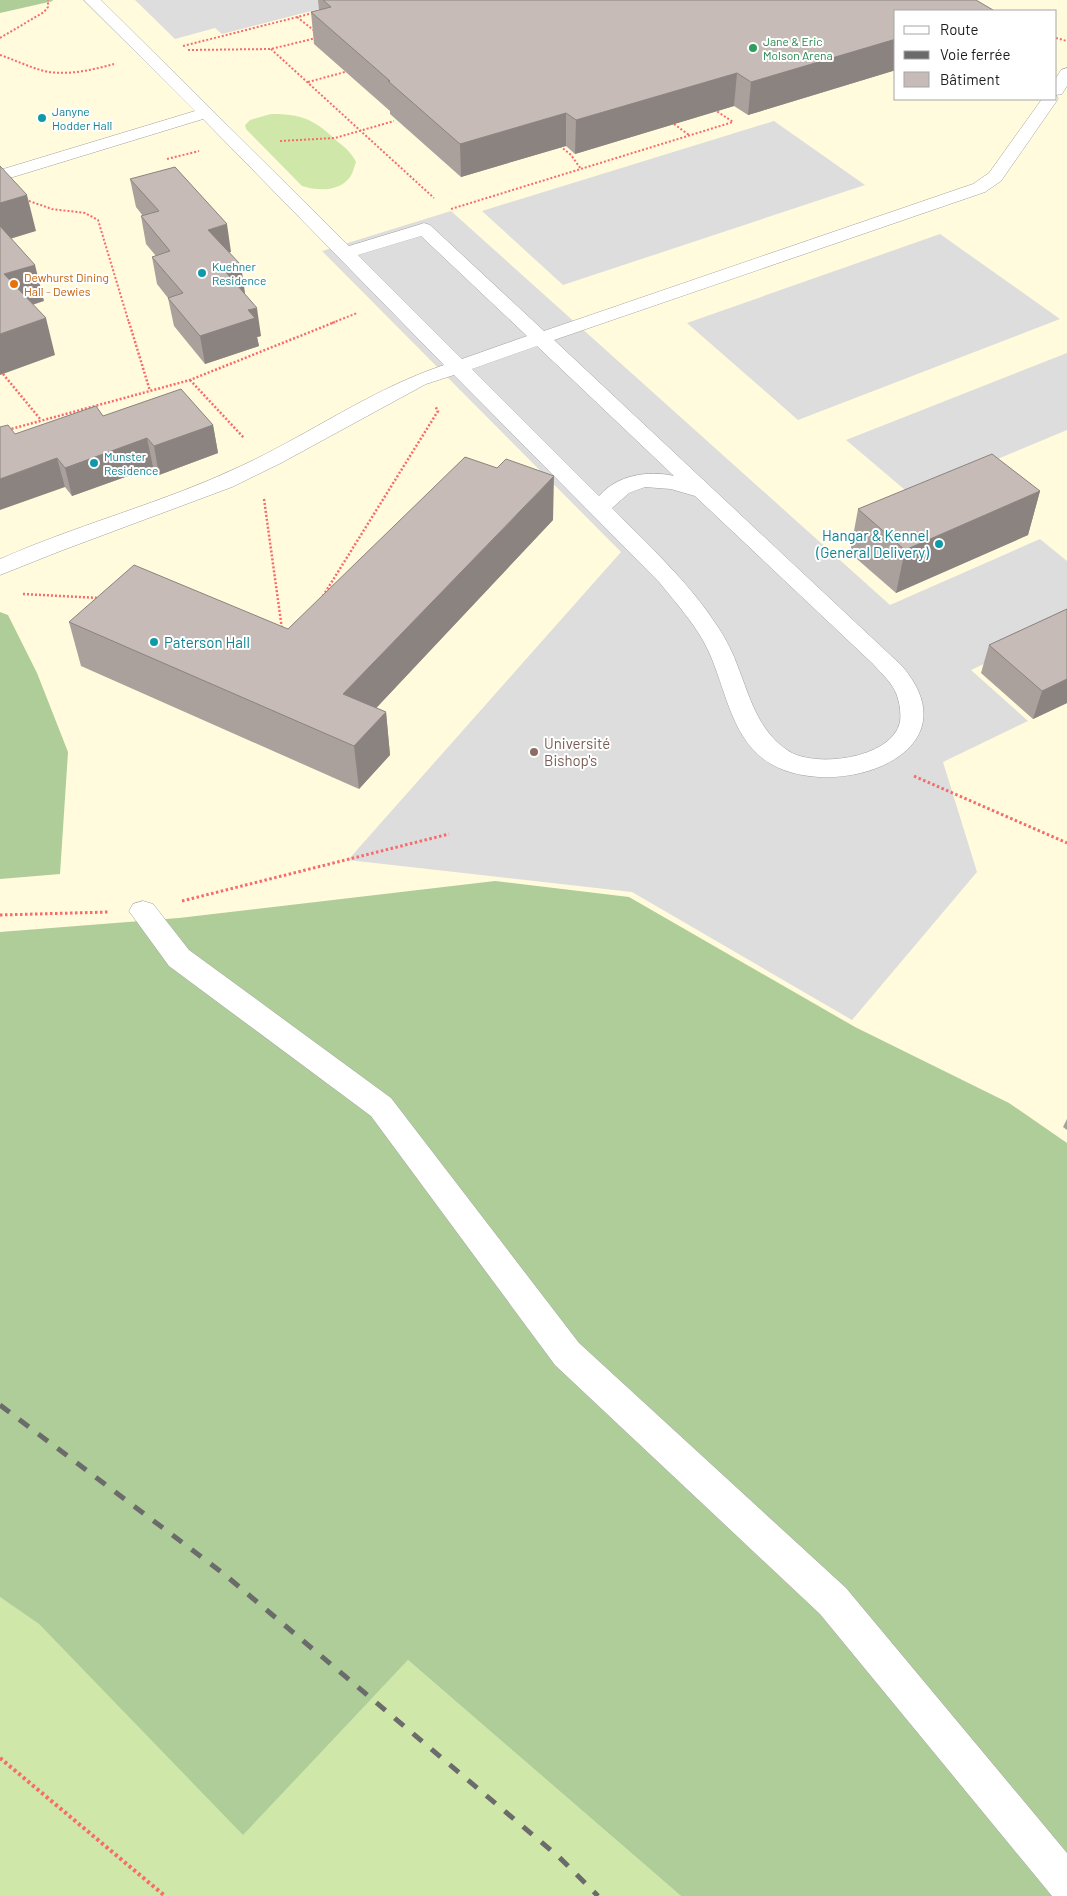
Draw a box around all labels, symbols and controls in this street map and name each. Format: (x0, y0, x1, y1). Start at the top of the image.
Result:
legend (894, 10, 1057, 100)
text: Route (940, 20, 979, 38)
place label: Jane & Eric Molson Arena (763, 34, 833, 62)
marker: Jane & Eric Molson Arena (747, 42, 759, 54)
text: Voie ferrée (940, 45, 1011, 63)
text: Bâtiment (940, 70, 1000, 88)
place label: Janyne Hodder Hall (52, 104, 112, 132)
marker: Janyne Hodder Hall (36, 112, 48, 124)
place label: Kuehner Residence (212, 259, 266, 287)
marker: Kuehner Residence (196, 267, 208, 279)
place label: Dewhurst Dining Hall - Dewies (24, 270, 109, 298)
marker: Dewhurst Dining Hall - Dewies (8, 278, 20, 290)
place label: Munster Residence (104, 449, 158, 477)
marker: Munster Residence (88, 457, 100, 469)
place label: Hangar & Kennel (General Delivery) (815, 526, 929, 561)
marker: Hangar & Kennel (General Delivery) (933, 538, 945, 550)
place label: Paterson Hall (164, 633, 250, 651)
marker: Paterson Hall (148, 636, 160, 648)
place label: Université Bishop's (544, 734, 610, 769)
marker: Université Bishop's (528, 746, 540, 758)

